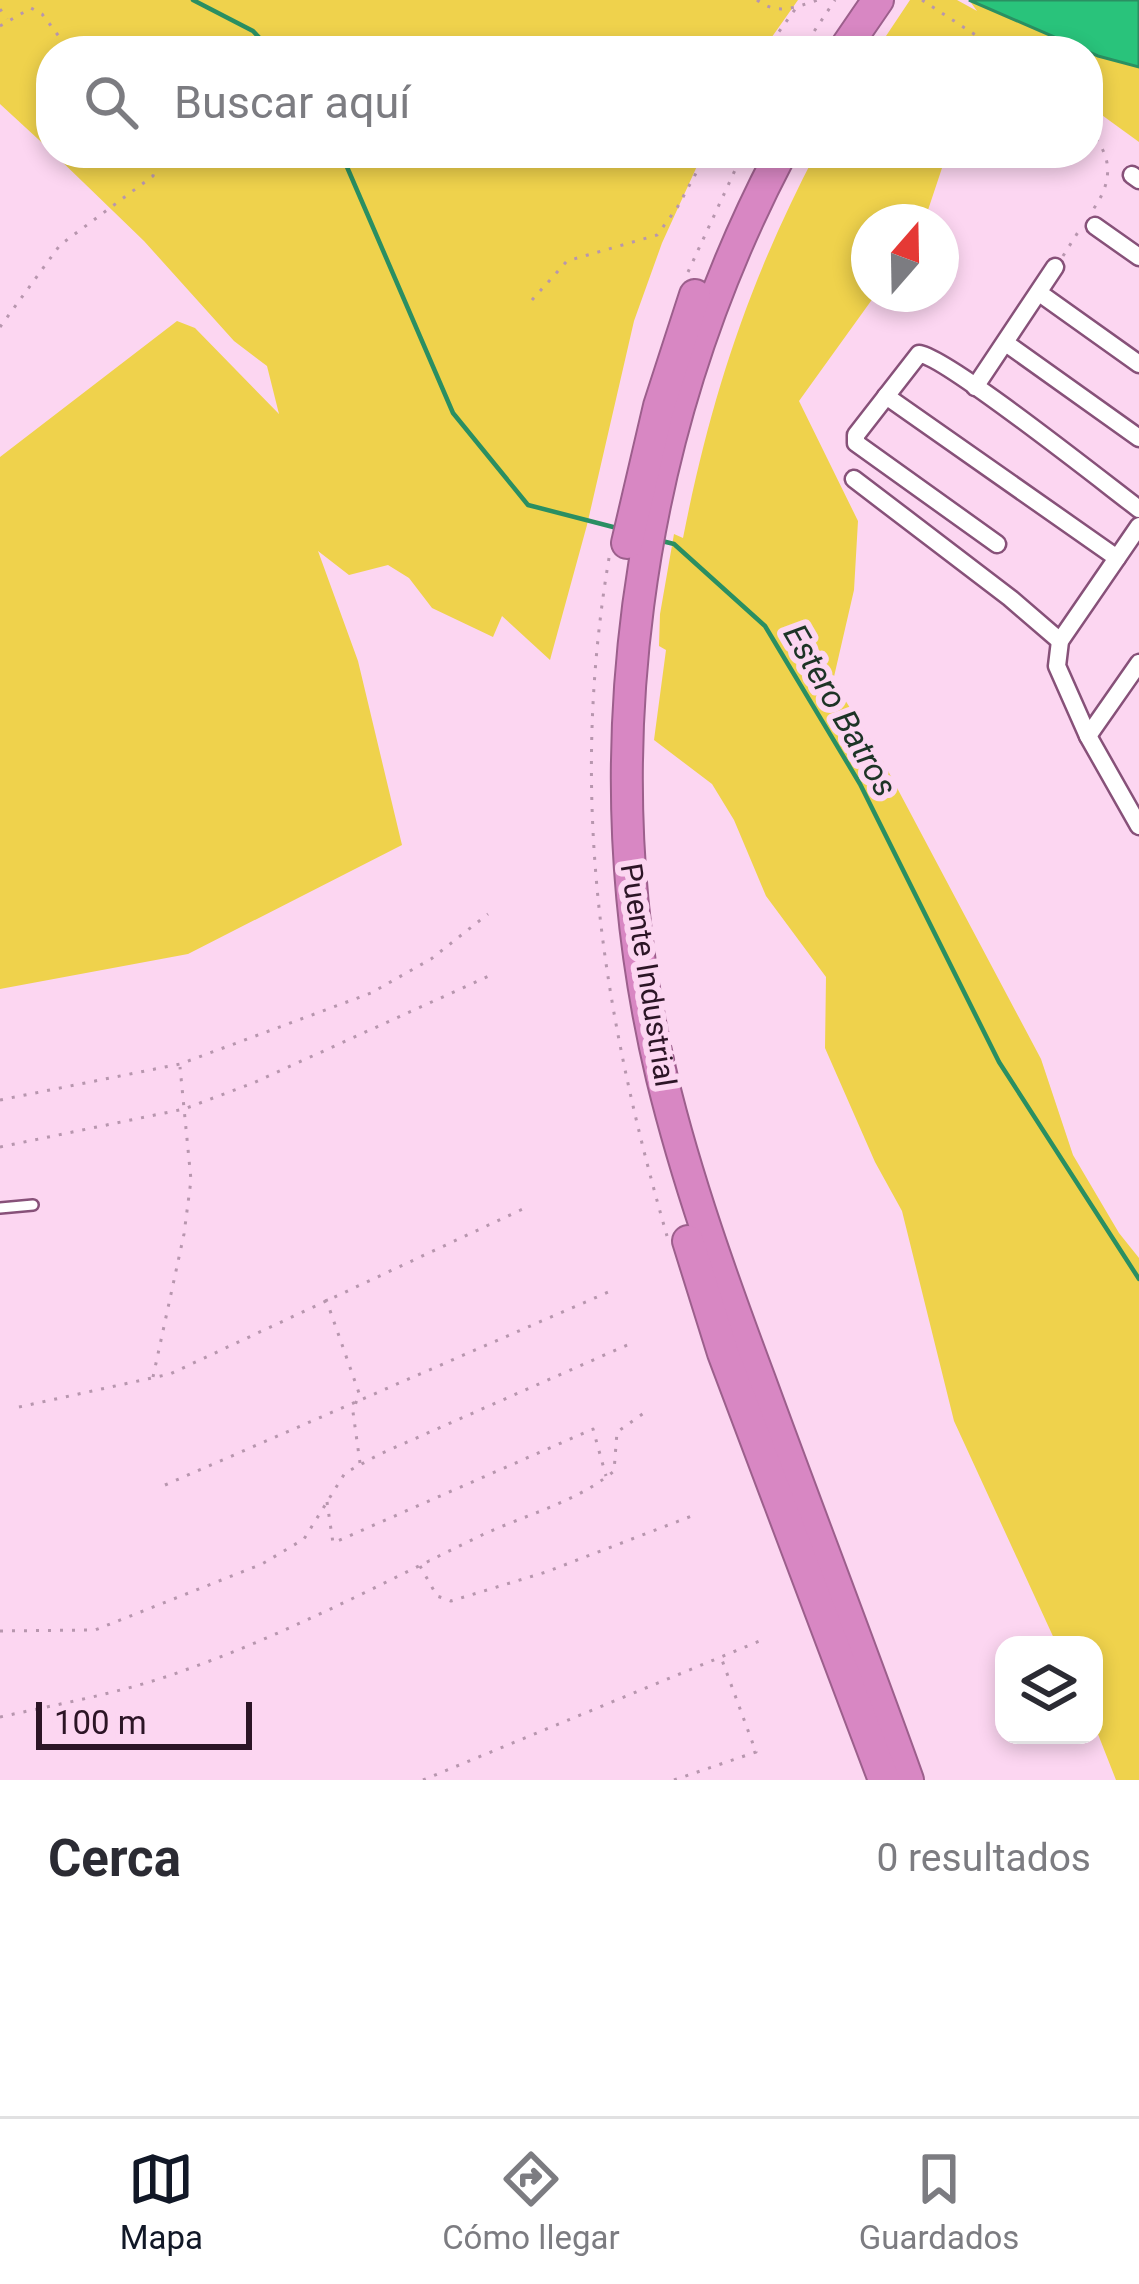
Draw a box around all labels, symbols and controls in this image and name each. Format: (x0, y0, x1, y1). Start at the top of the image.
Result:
search box (36, 36, 1103, 168)
icon: search (78, 69, 144, 135)
text: Buscar aquí (174, 76, 411, 129)
north arrow (851, 204, 959, 312)
water label: Estero Batros (776, 617, 905, 803)
street label: Puente Industrial (614, 861, 683, 1089)
map controls (995, 1636, 1103, 1744)
button: layers (995, 1636, 1103, 1744)
scale bar (36, 1696, 252, 1749)
text: 100 m (54, 1703, 147, 1742)
text: Cerca (48, 1829, 181, 1888)
text: 0 resultados (876, 1835, 1091, 1881)
tab: Mapa (120, 2146, 203, 2257)
tab: Cómo llegar (442, 2146, 620, 2257)
tab: Guardados (859, 2146, 1019, 2257)

